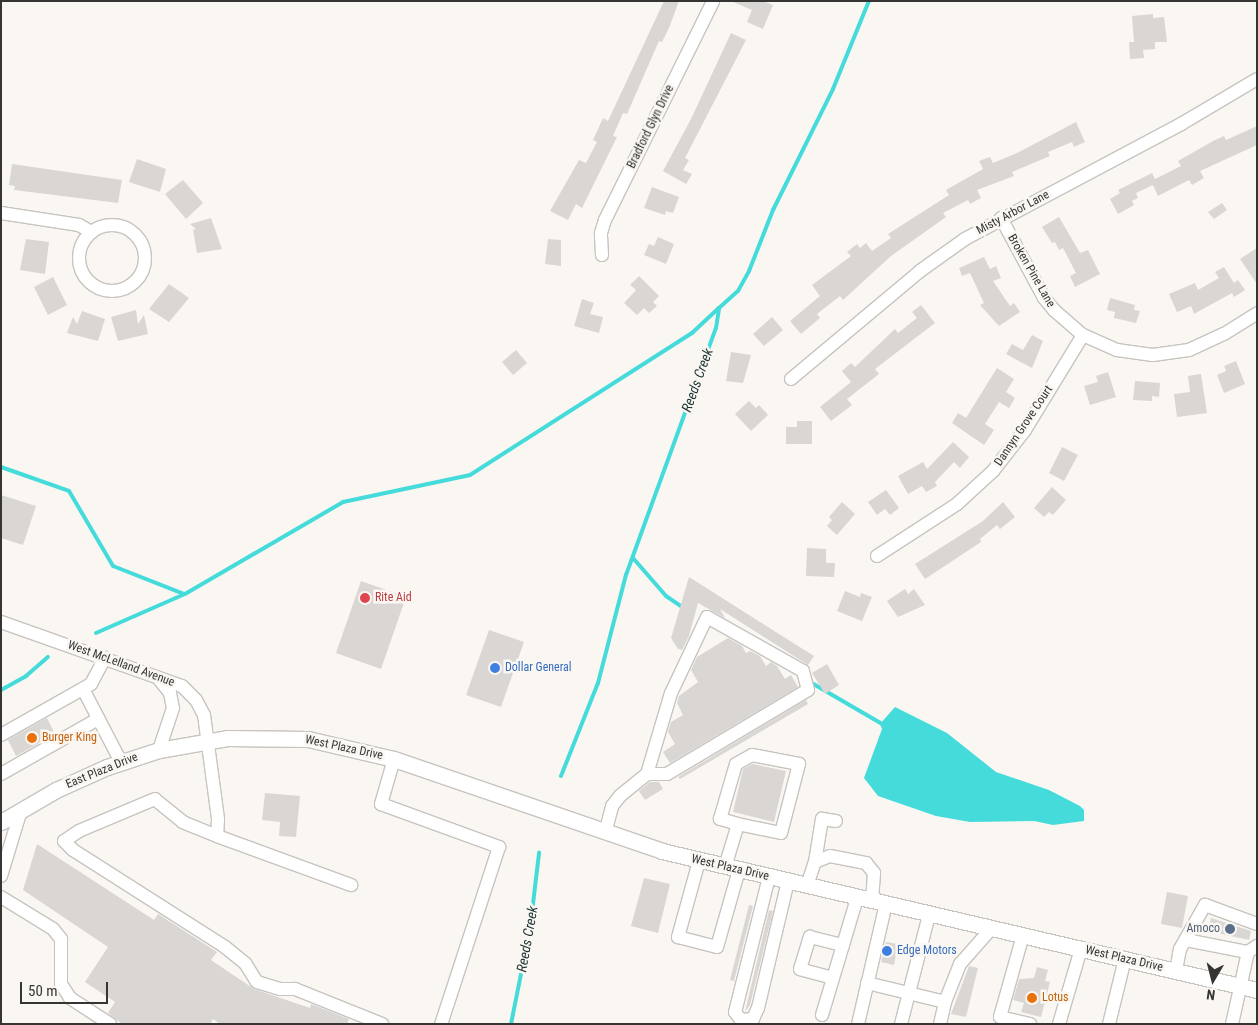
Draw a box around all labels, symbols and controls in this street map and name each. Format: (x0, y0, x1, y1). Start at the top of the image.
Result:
street label: Bradford Glyn Drive (625, 83, 677, 171)
street label: Misty Arbor Lane (974, 188, 1052, 238)
street label: Broken Pine Lane (1004, 232, 1058, 310)
water label: Reeds Creek (678, 346, 716, 414)
street label: Dannyn Grove Court (992, 383, 1056, 469)
place label: Rite Aid (375, 591, 412, 605)
marker: Rite Aid (359, 592, 371, 604)
street label: West McLelland Avenue (66, 638, 176, 690)
place label: Dollar General (505, 661, 572, 675)
marker: Dollar General (489, 662, 501, 674)
place label: Burger King (42, 731, 97, 745)
marker: Burger King (26, 732, 38, 744)
street label: West Plaza Drive (304, 733, 384, 763)
street label: East Plaza Drive (64, 750, 140, 792)
street label: West Plaza Drive (690, 852, 770, 884)
water label: Reeds Creek (513, 905, 541, 973)
place label: Amoco (1186, 922, 1220, 936)
marker: Amoco (1224, 923, 1236, 935)
street label: West Plaza Drive (1084, 943, 1164, 975)
place label: Edge Motors (897, 944, 957, 958)
marker: Edge Motors (881, 945, 893, 957)
north arrow (1188, 955, 1238, 1005)
scale bar (22, 972, 110, 1004)
text: 50 m (28, 982, 58, 1000)
text: N (1206, 986, 1216, 1003)
place label: Lotus (1042, 991, 1069, 1005)
marker: Lotus (1026, 992, 1038, 1004)

